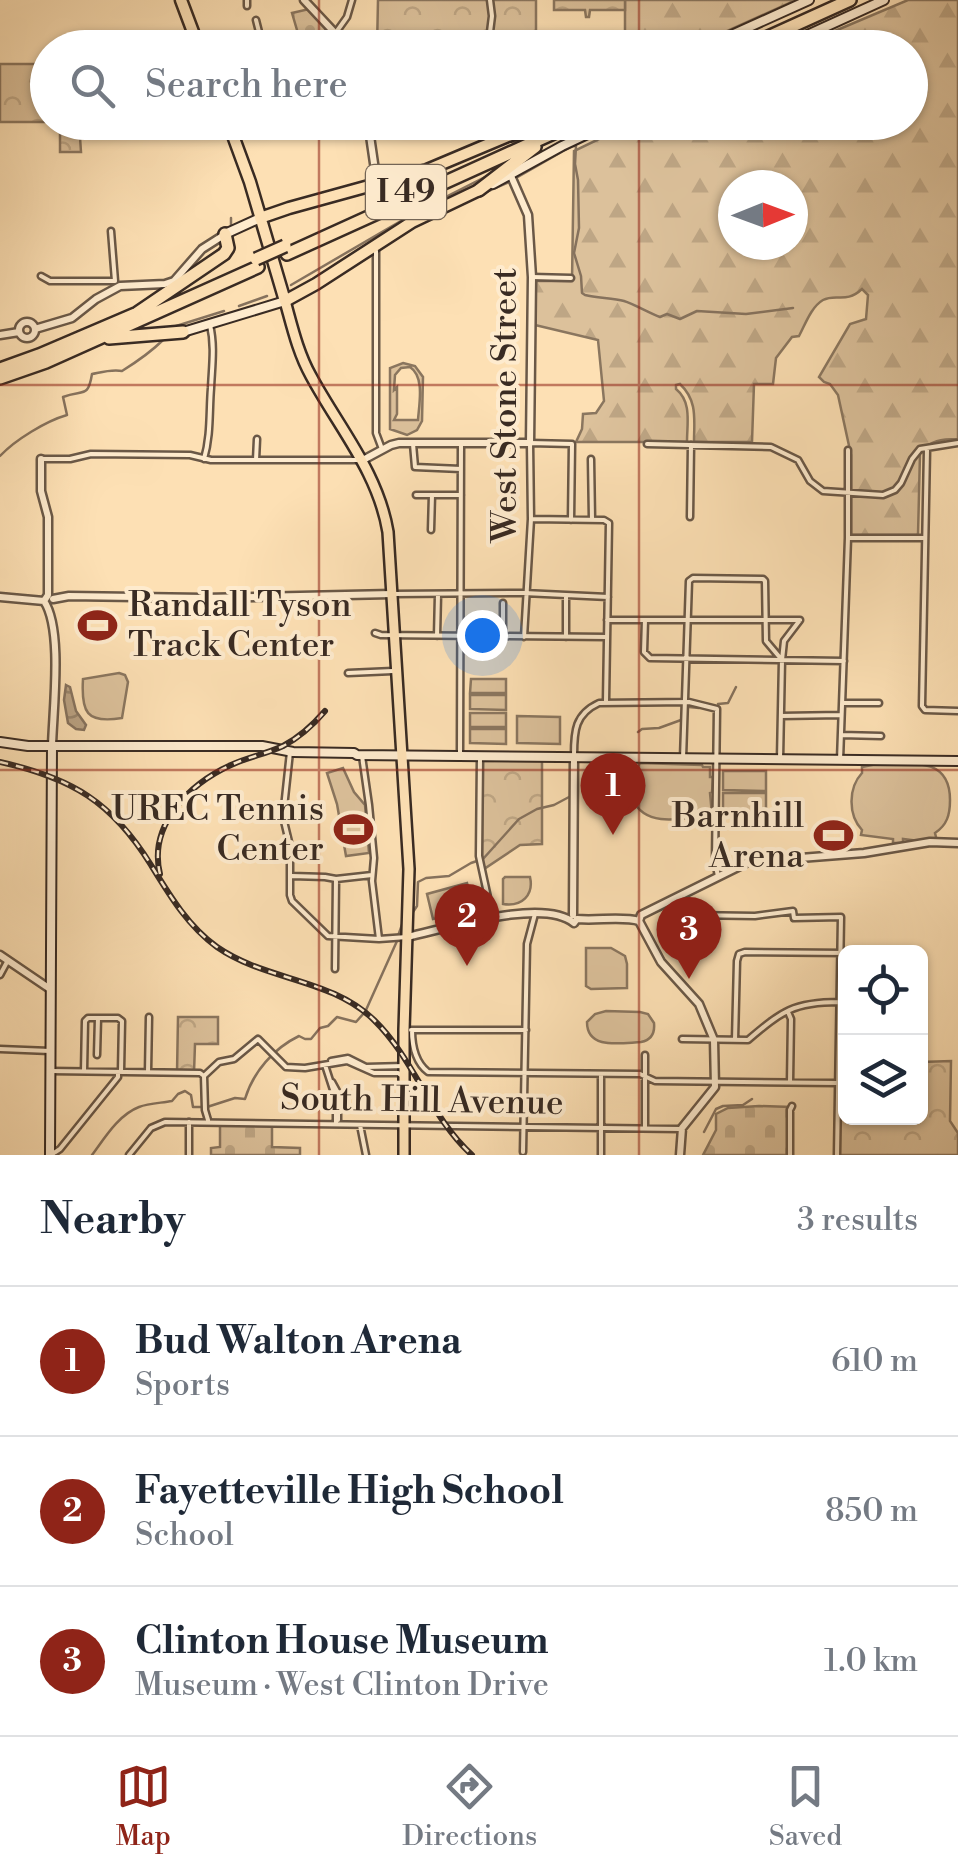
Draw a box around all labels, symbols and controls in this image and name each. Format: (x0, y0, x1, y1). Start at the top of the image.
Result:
search box (30, 30, 928, 140)
icon: search (65, 58, 120, 113)
text: Search here (145, 62, 348, 109)
road number: I 49 (366, 165, 446, 219)
north arrow (718, 170, 808, 260)
street label: West Stone Street (484, 268, 527, 543)
place label: Randall Tyson Track Center (128, 584, 352, 667)
sports icon: Randall Tyson Track Center (77, 604, 119, 646)
your location (457, 610, 508, 661)
pin: 1 (580, 752, 646, 835)
place label: UREC Tennis Center (111, 788, 324, 871)
place label: Barnhill Arena (671, 795, 804, 878)
sports icon: UREC Tennis Center (333, 808, 375, 850)
sports icon: Barnhill Arena (813, 815, 855, 857)
pin: 2 (434, 884, 500, 966)
pin: 3 (656, 896, 722, 979)
map controls (838, 945, 928, 1125)
button: locate (838, 945, 928, 1035)
button: layers (838, 1035, 928, 1125)
street label: South Hill Avenue (280, 1077, 564, 1125)
text: Nearby (40, 1194, 185, 1247)
text: 3 results (797, 1200, 918, 1240)
text: Bud Walton Arena (135, 1318, 462, 1365)
text: 1 (65, 1341, 80, 1381)
text: 610 m (831, 1341, 918, 1381)
text: Sports (135, 1365, 230, 1405)
text: Fayetteville High School (135, 1468, 564, 1515)
text: 2 (62, 1491, 83, 1531)
text: 850 m (825, 1491, 918, 1531)
text: School (135, 1515, 234, 1555)
text: Clinton House Museum (135, 1618, 548, 1665)
text: 3 (63, 1641, 82, 1681)
text: 1.0 km (824, 1641, 918, 1681)
text: Museum · West Clinton Drive (135, 1665, 549, 1705)
tab: Map (116, 1759, 171, 1854)
tab: Directions (402, 1759, 537, 1854)
tab: Saved (769, 1759, 842, 1854)

